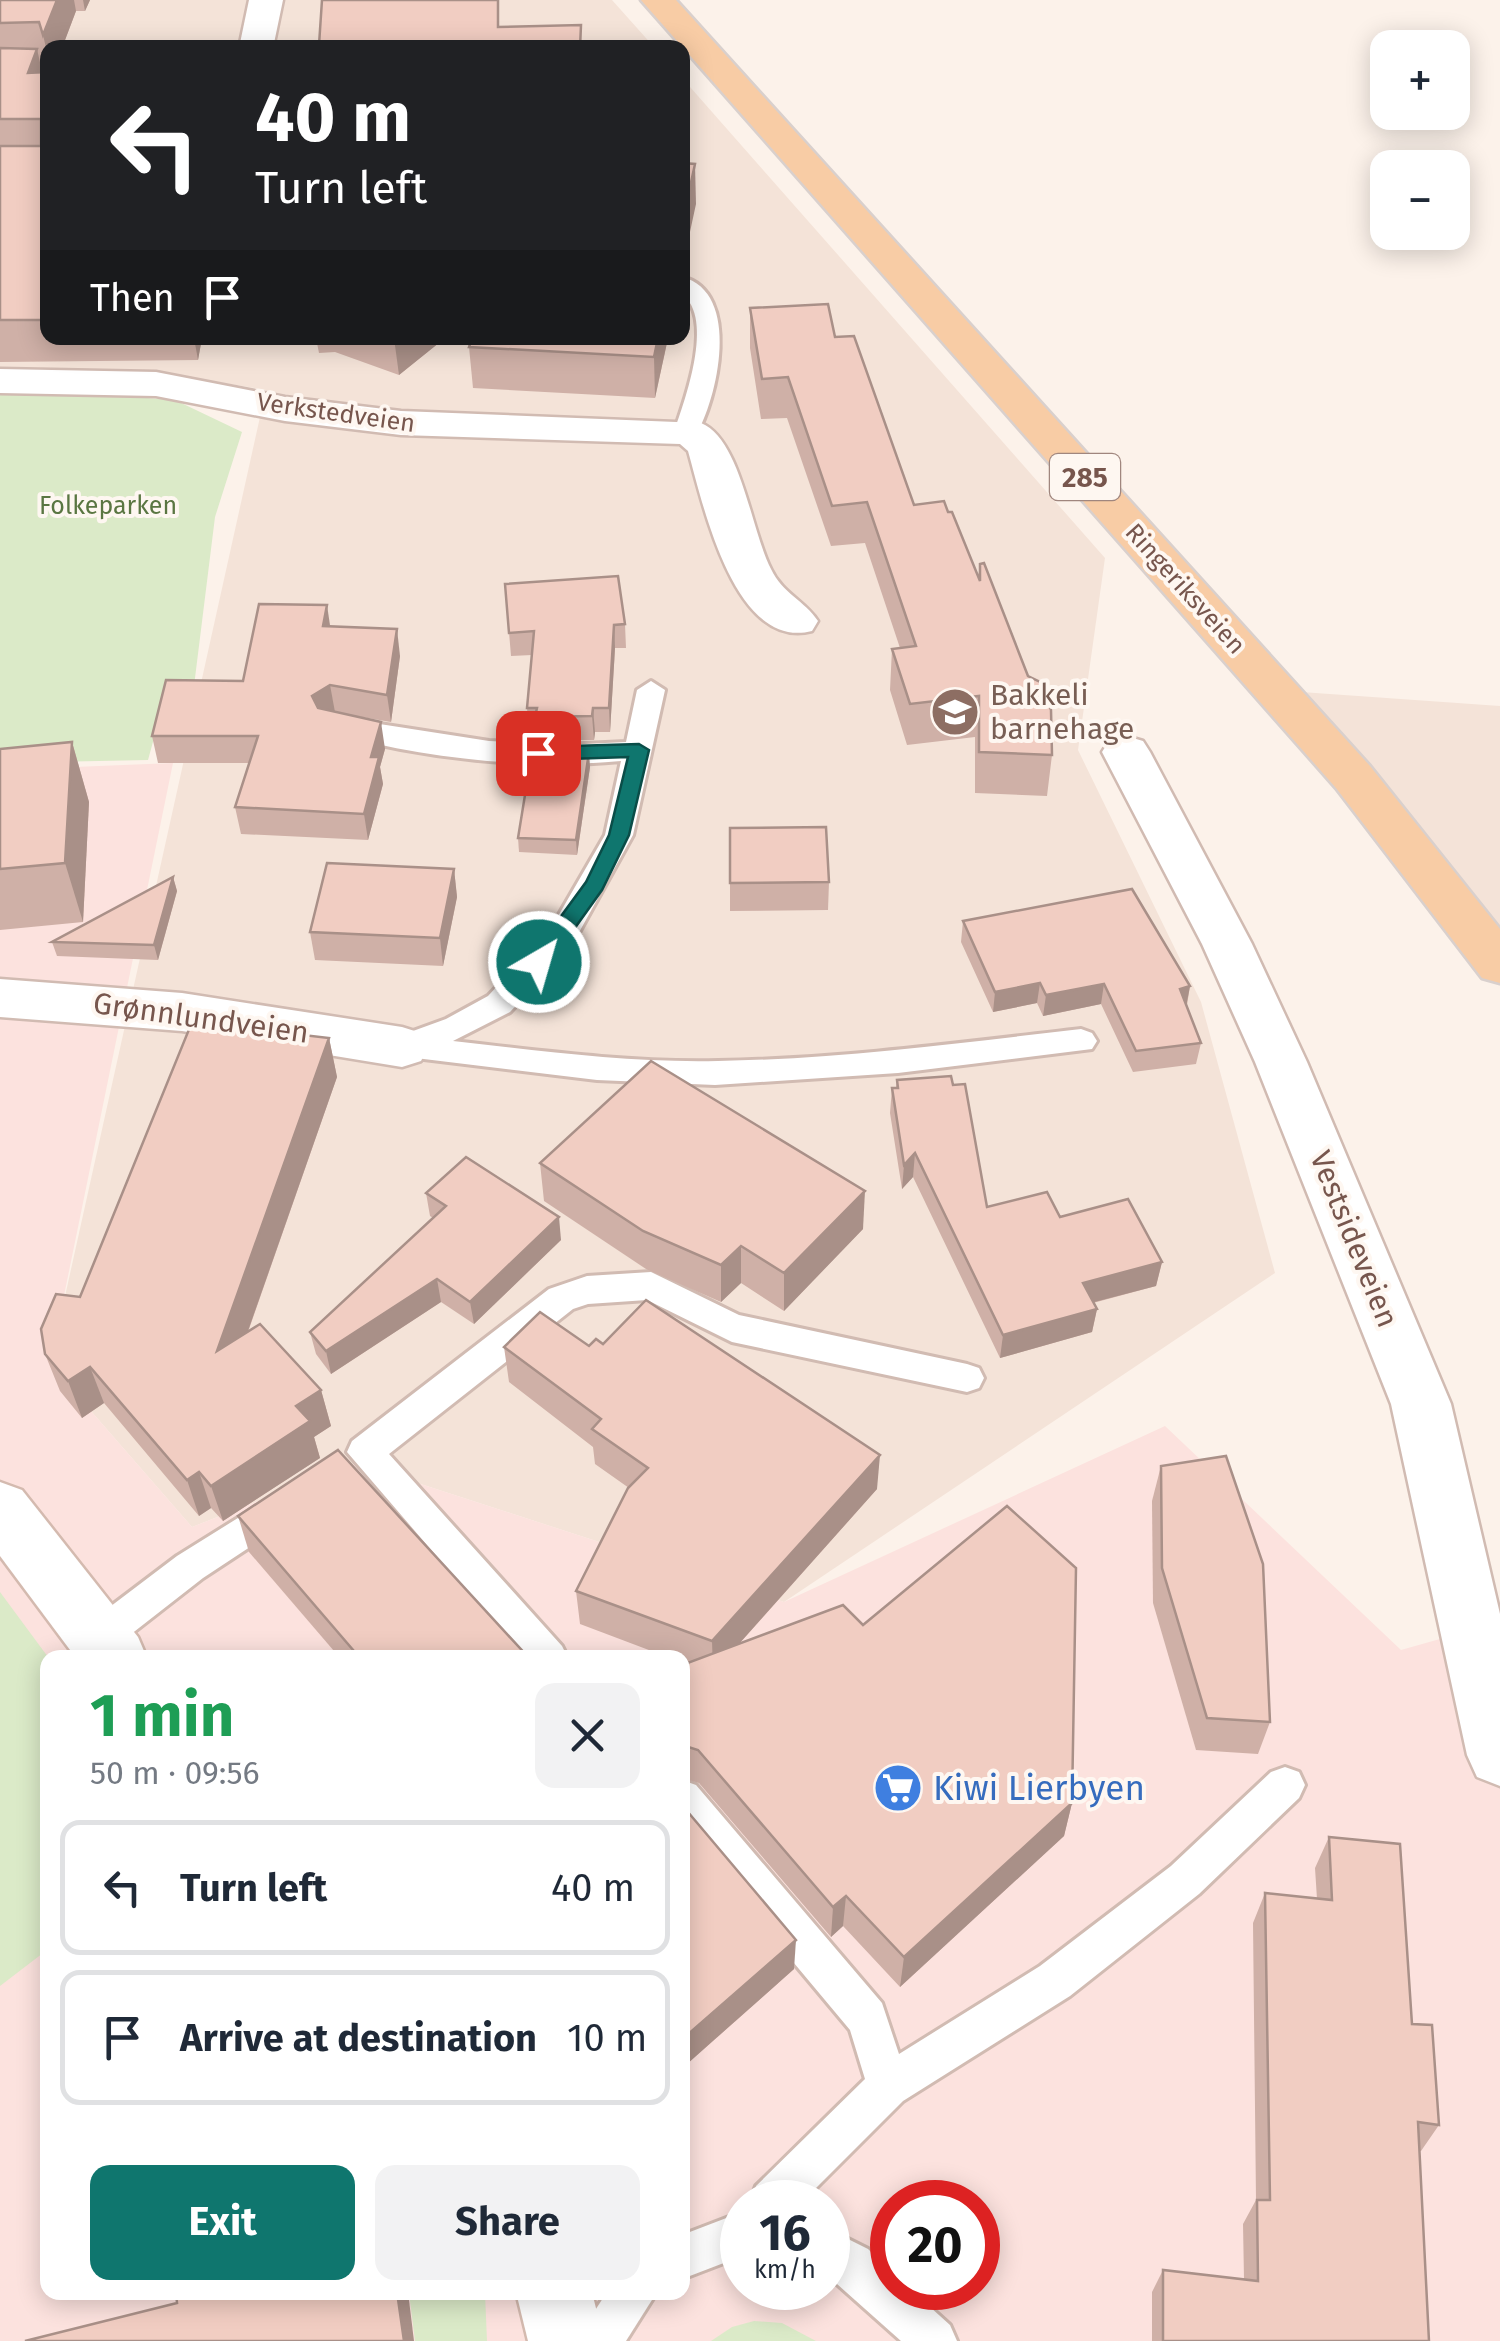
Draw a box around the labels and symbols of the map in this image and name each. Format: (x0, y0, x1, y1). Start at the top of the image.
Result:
street label: Verkstedveien (255, 387, 417, 439)
road number: 285 (1050, 454, 1120, 500)
park label: Folkeparken (39, 491, 177, 521)
street label: Ringeriksveien (1119, 518, 1251, 660)
place label: Bakkeli barnehage (990, 677, 1134, 747)
school or university icon: Bakkeli barnehage (929, 686, 981, 738)
pin (496, 711, 581, 796)
position arrow (487, 910, 591, 1014)
street label: Grønnlundveien (91, 985, 311, 1051)
street label: Vestsideveien (1302, 1146, 1406, 1332)
supermarket icon: Kiwi Lierbyen (872, 1762, 924, 1814)
place label: Kiwi Lierbyen (933, 1767, 1145, 1809)
speed limit sign: 20 (870, 2180, 1000, 2310)

